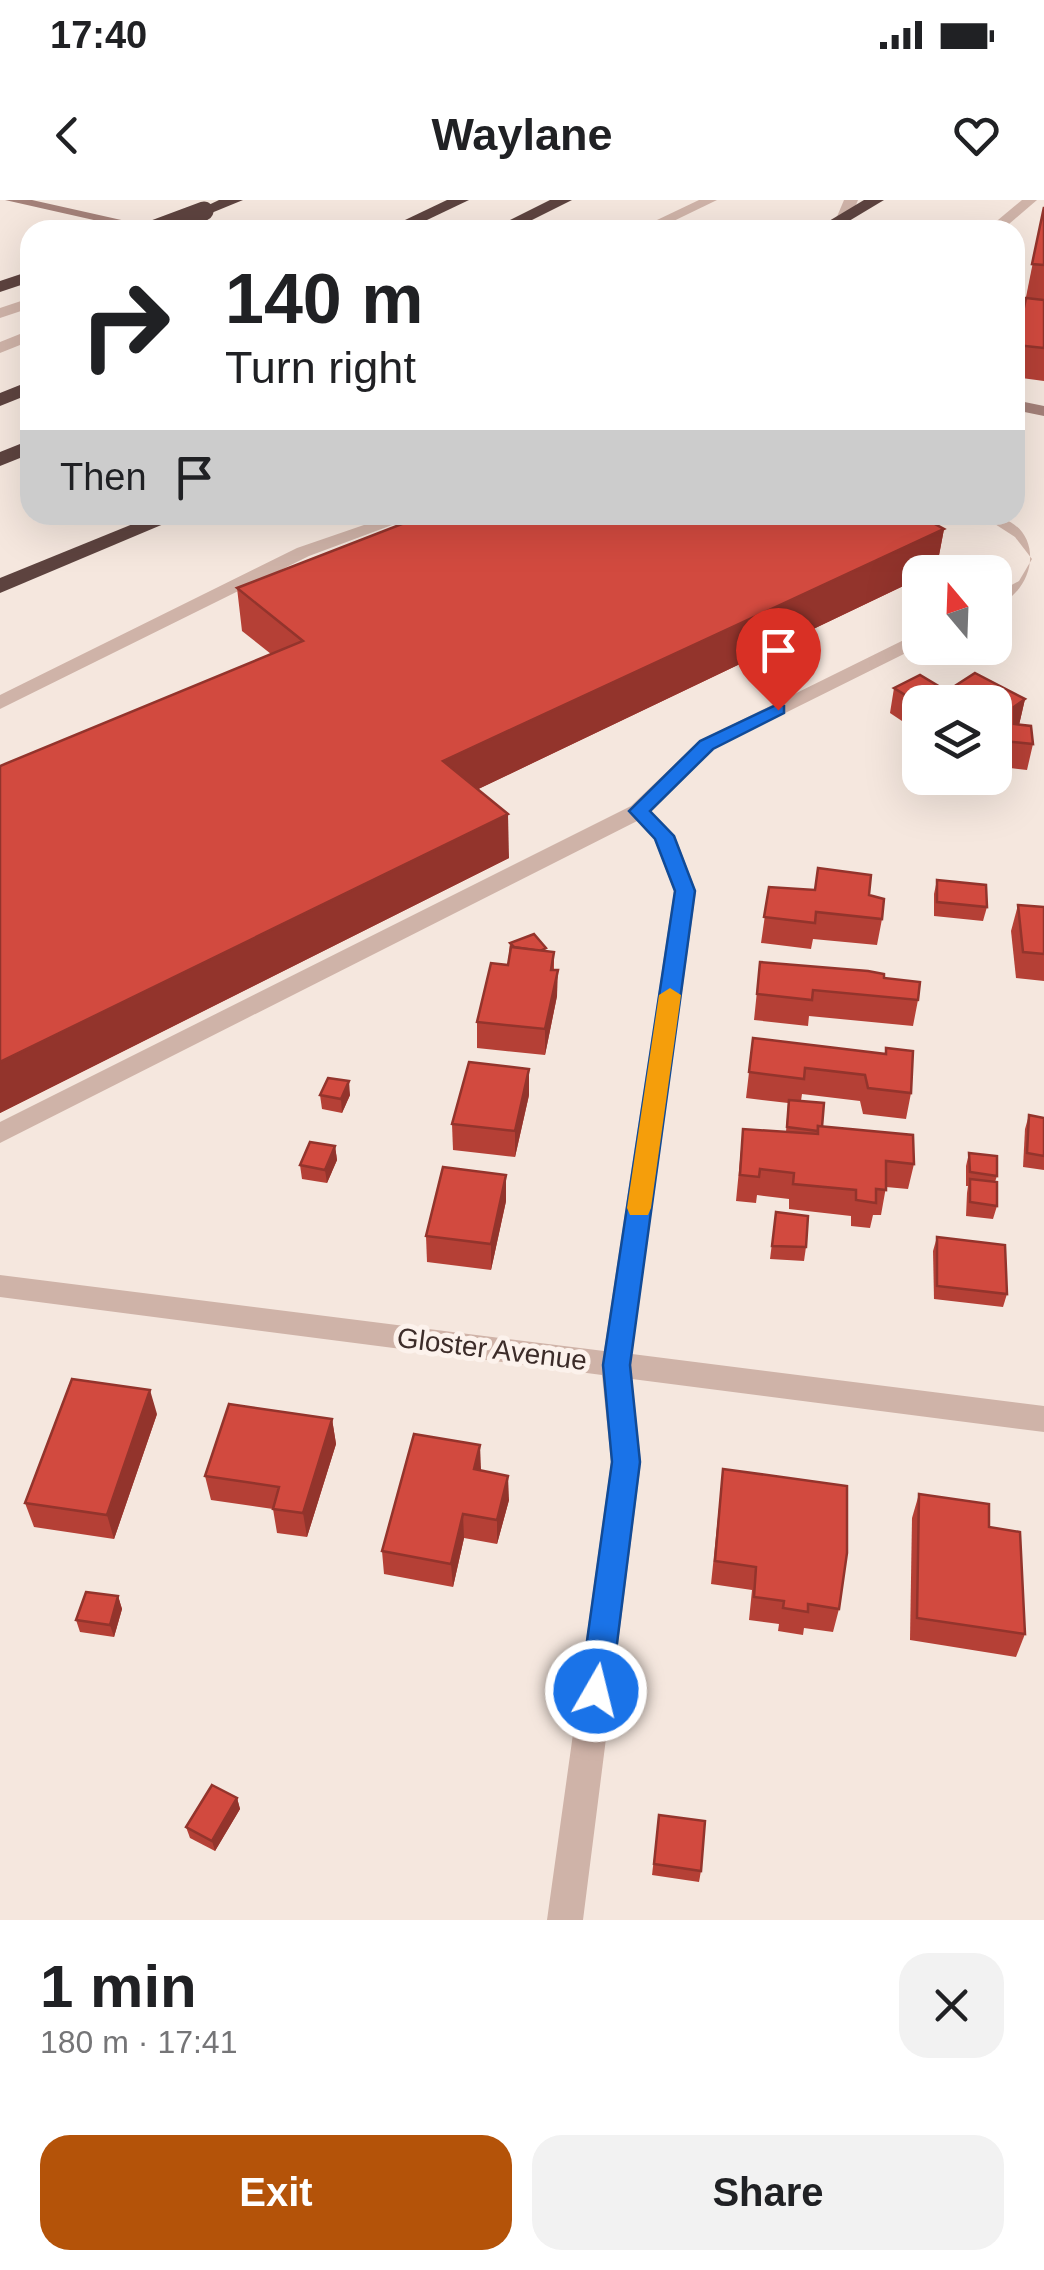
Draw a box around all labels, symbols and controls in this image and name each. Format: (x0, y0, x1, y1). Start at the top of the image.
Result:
text: 17:40 (50, 14, 147, 56)
icon: back (40, 108, 95, 163)
icon: heart (949, 108, 1004, 163)
text: Waylane (432, 109, 612, 160)
icon: right (60, 260, 190, 390)
text: 140 m (225, 260, 423, 338)
text: Turn right (225, 342, 416, 393)
icon: arrive (167, 450, 222, 505)
text: Then (60, 456, 147, 498)
north arrow (902, 555, 1012, 665)
map controls (902, 555, 1012, 795)
pin (736, 608, 821, 711)
icon: arrive (751, 623, 806, 678)
button: layers (902, 685, 1012, 795)
street label: Gloster Avenue (395, 1322, 589, 1376)
position arrow (544, 1639, 648, 1743)
text: 1 min (40, 1953, 197, 2020)
button: close (899, 1953, 1004, 2058)
text: 180 m · 17:41 (40, 2024, 237, 2060)
button: Exit (40, 2135, 512, 2250)
button: Share (532, 2135, 1004, 2250)

